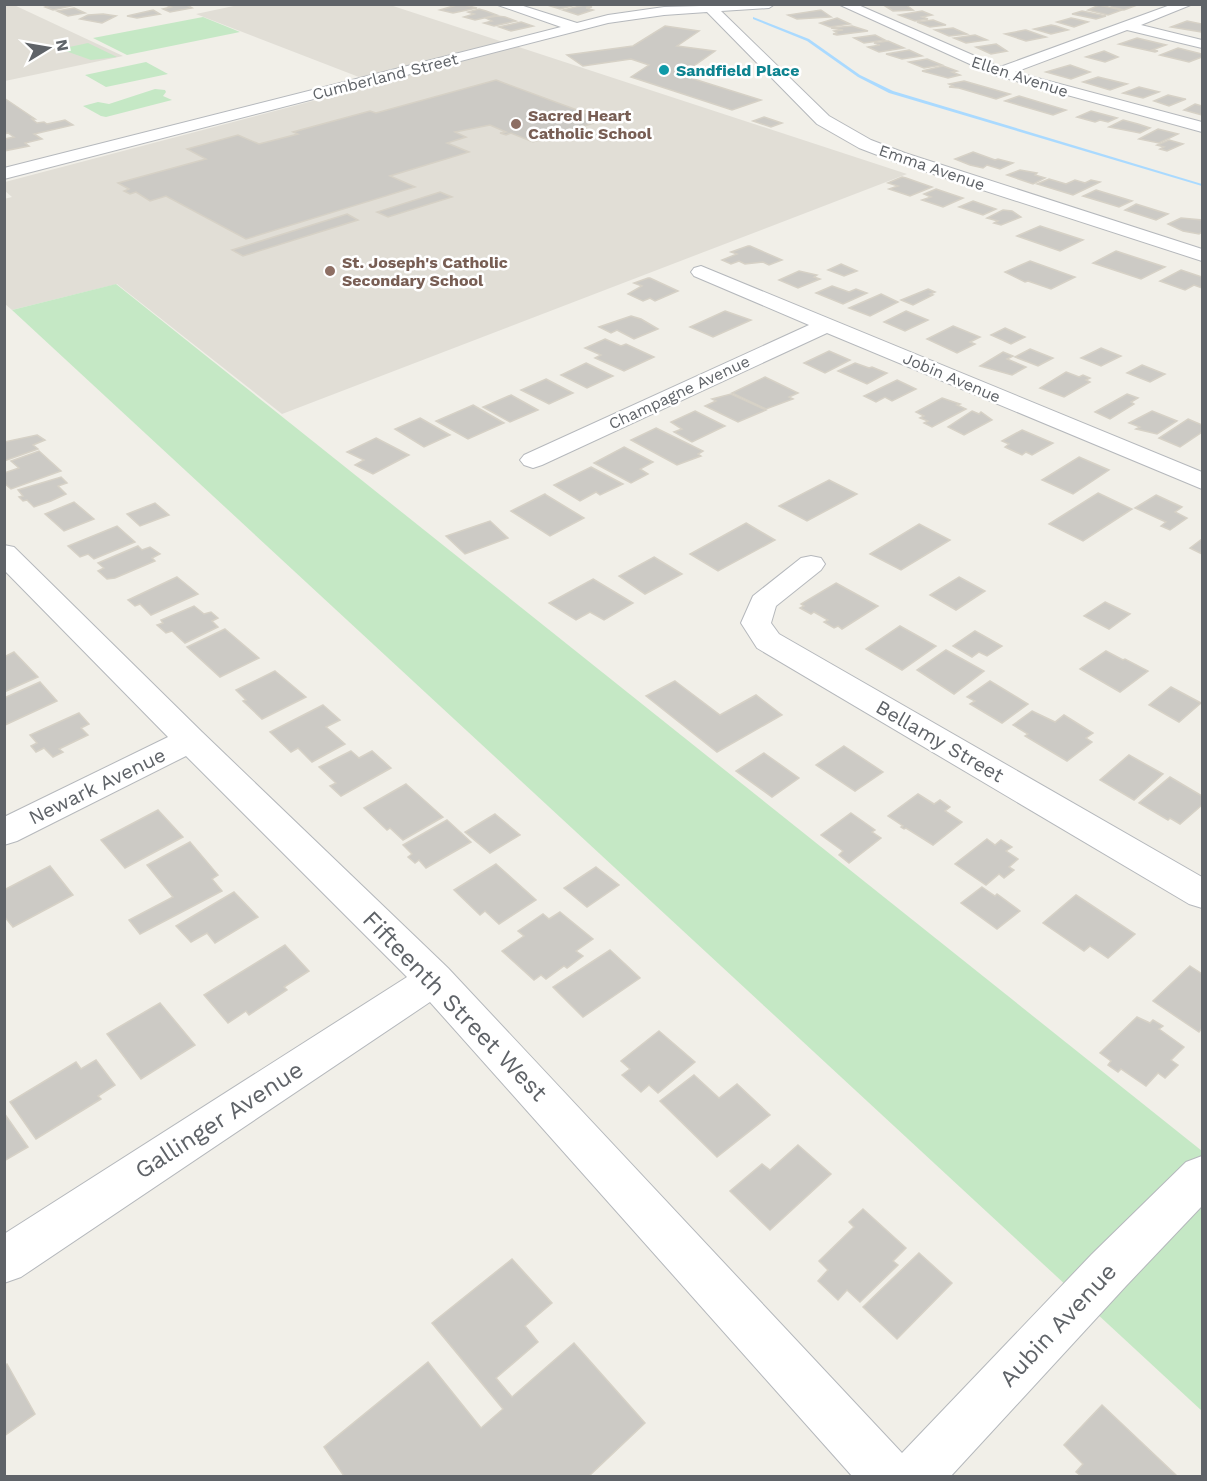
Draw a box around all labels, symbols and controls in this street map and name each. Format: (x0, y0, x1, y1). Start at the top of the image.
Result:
north arrow (18, 18, 78, 78)
text: N (52, 38, 73, 53)
street label: Cumberland Street (310, 49, 460, 104)
street label: Ellen Avenue (969, 52, 1071, 101)
place label: Sandfield Place (676, 61, 799, 80)
marker: Sandfield Place (657, 63, 671, 77)
place label: Sacred Heart Catholic School (528, 106, 653, 143)
marker: Sacred Heart Catholic School (509, 117, 523, 131)
street label: Emma Avenue (876, 140, 987, 194)
place label: St. Joseph's Catholic Secondary School (342, 253, 508, 290)
marker: St. Joseph's Catholic Secondary School (323, 264, 337, 278)
street label: Jobin Avenue (900, 348, 1003, 407)
street label: Champagne Avenue (606, 351, 753, 433)
street label: Bellamy Street (872, 695, 1009, 788)
street label: Newark Avenue (25, 742, 169, 830)
street label: Fifteenth Street West (357, 905, 553, 1107)
street label: Gallinger Avenue (130, 1055, 308, 1185)
street label: Aubin Avenue (994, 1257, 1122, 1393)

